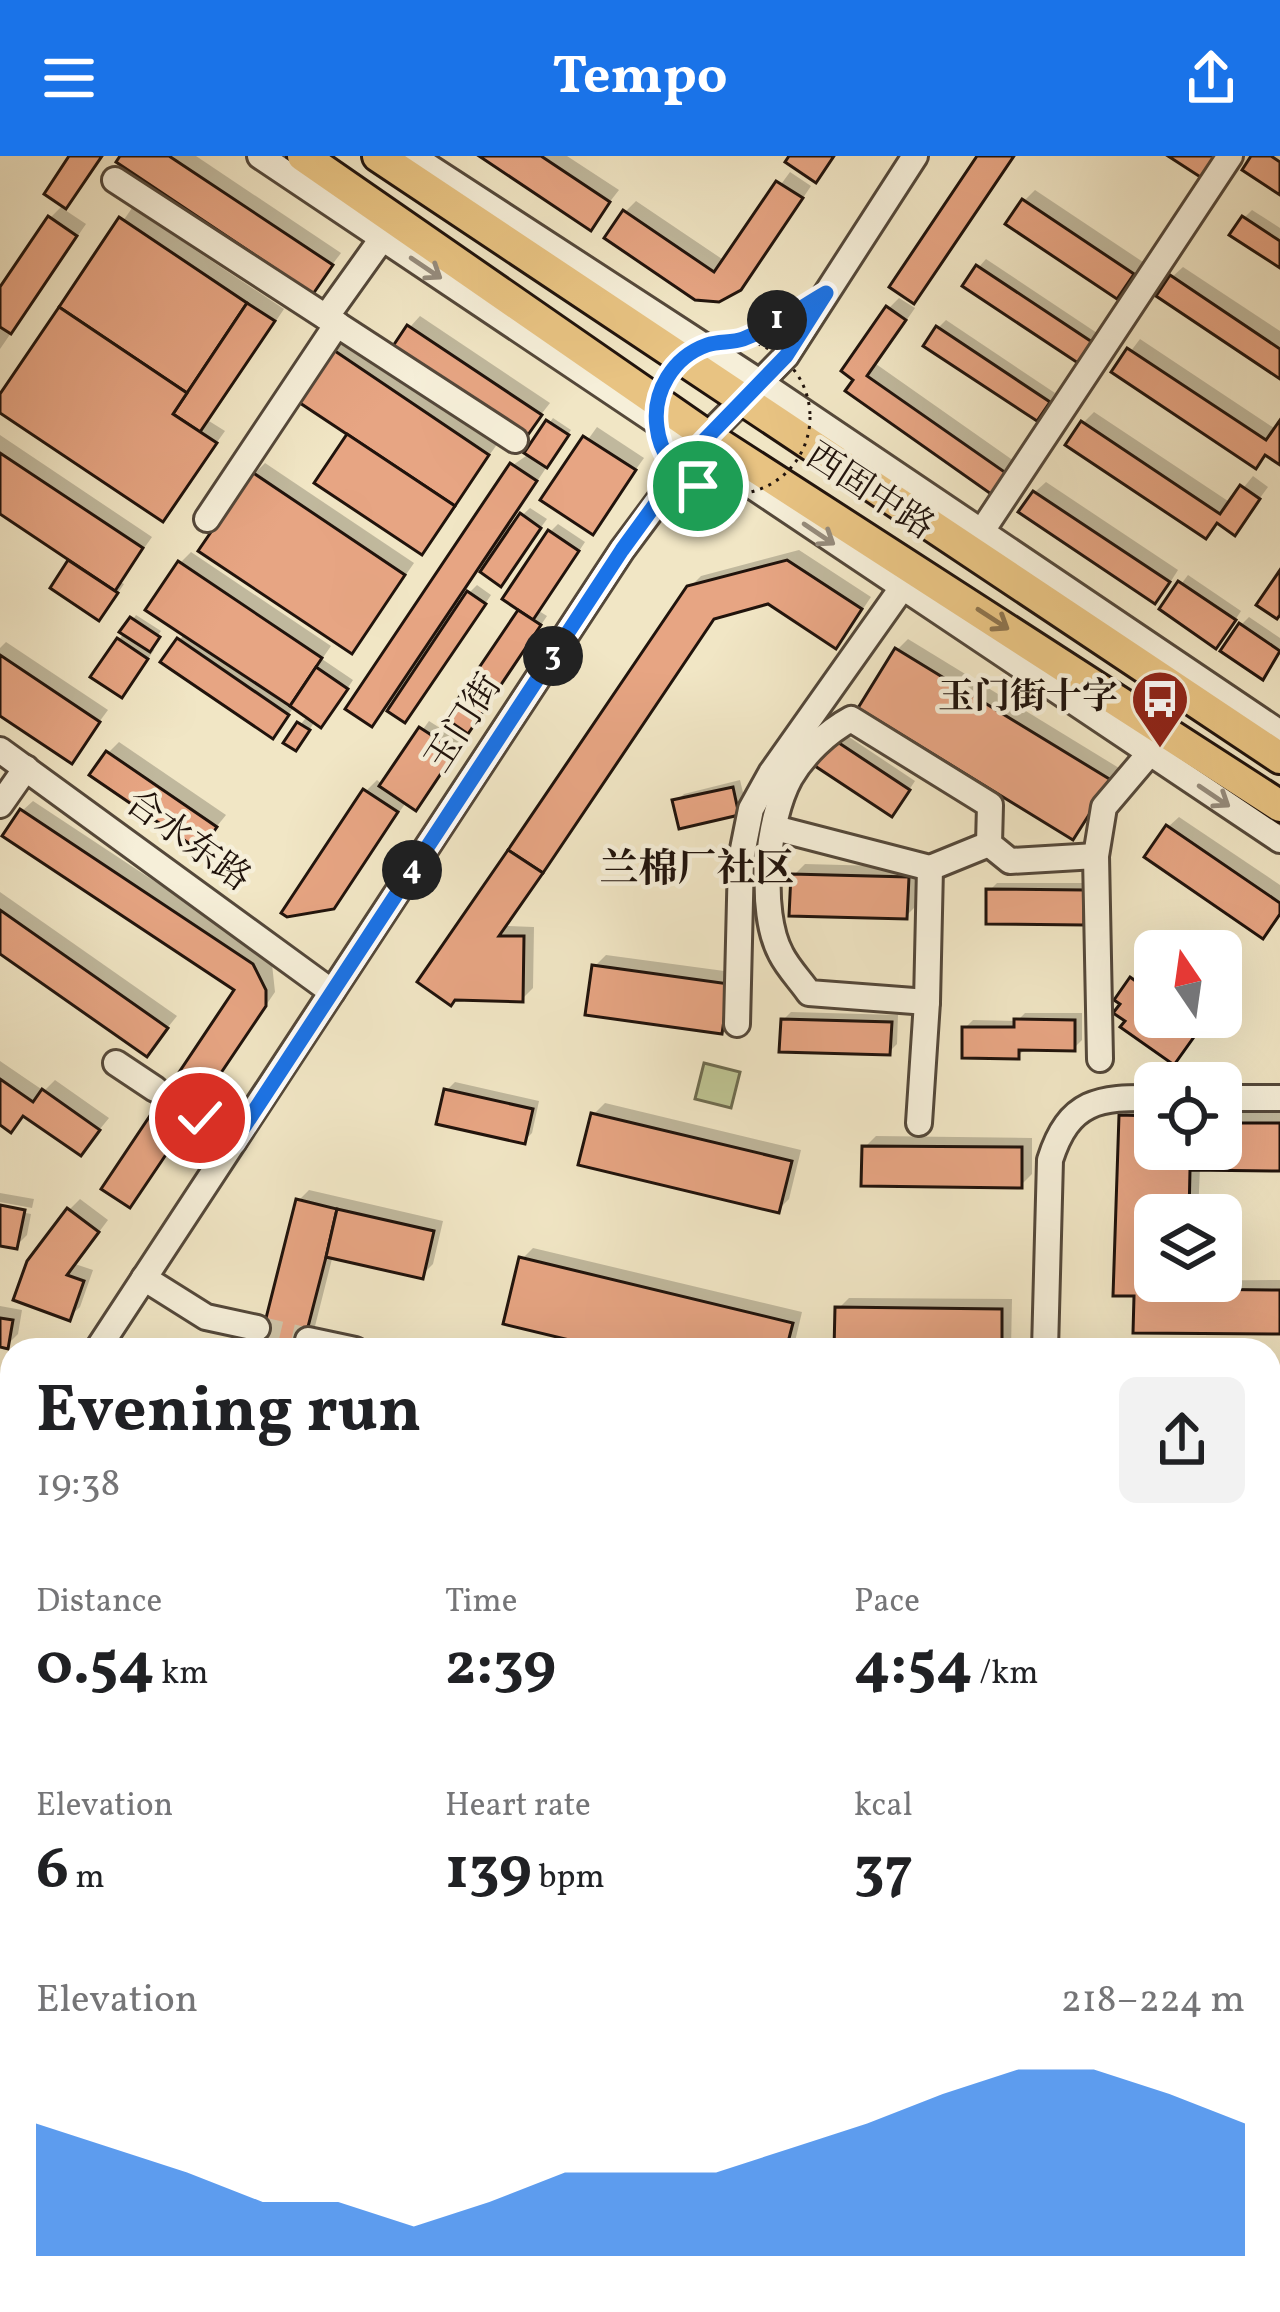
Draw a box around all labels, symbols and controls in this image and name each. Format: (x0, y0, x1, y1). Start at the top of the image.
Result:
text: Tempo (552, 41, 728, 116)
icon: menu (36, 45, 102, 111)
icon: share (1178, 45, 1244, 111)
one-way arrow (409, 256, 443, 281)
pin: 1 (747, 290, 807, 350)
text: 1 (770, 297, 784, 343)
street label: 西固中路 (795, 433, 943, 553)
pin (647, 435, 749, 537)
icon: arrive (665, 453, 731, 519)
one-way arrow (801, 521, 835, 546)
one-way arrow (975, 607, 1009, 632)
pin: 3 (523, 626, 583, 686)
text: 3 (545, 633, 561, 679)
street label: 玉门街 (415, 665, 515, 783)
bus stop icon: 玉门街十字 (1129, 668, 1191, 750)
place label: 玉门街十字 (938, 674, 1118, 724)
street label: 合水东路 (114, 779, 260, 905)
one-way arrow (1196, 783, 1230, 808)
pin: 4 (382, 840, 442, 900)
district label: 兰棉厂社区 (599, 844, 795, 898)
text: 4 (402, 847, 422, 893)
north arrow (1134, 930, 1242, 1038)
map controls (1134, 930, 1242, 1302)
button: locate (1134, 1062, 1242, 1170)
pin (149, 1067, 251, 1169)
icon: check (167, 1085, 233, 1151)
button: layers (1134, 1194, 1242, 1302)
text: Evening run (36, 1367, 422, 1459)
button: share (1119, 1377, 1245, 1503)
text: 19:38 (36, 1458, 120, 1512)
text: Distance (36, 1580, 162, 1626)
text: Time (445, 1580, 517, 1626)
text: Pace (854, 1580, 920, 1626)
text: 0.54 (36, 1626, 155, 1709)
text: 2:39 (445, 1626, 556, 1709)
text: 4:54 (854, 1626, 973, 1709)
text: km (155, 1652, 208, 1698)
text: /km (973, 1652, 1038, 1698)
text: Elevation (36, 1784, 173, 1830)
text: Heart rate (445, 1784, 591, 1830)
text: kcal (854, 1784, 913, 1830)
text: 6 (36, 1830, 69, 1913)
text: 139 (445, 1830, 532, 1913)
text: 37 (854, 1830, 913, 1913)
text: m (69, 1856, 105, 1902)
text: bpm (532, 1856, 605, 1902)
text: Elevation (36, 1974, 198, 2028)
text: 218–224 m (1061, 1974, 1245, 2028)

